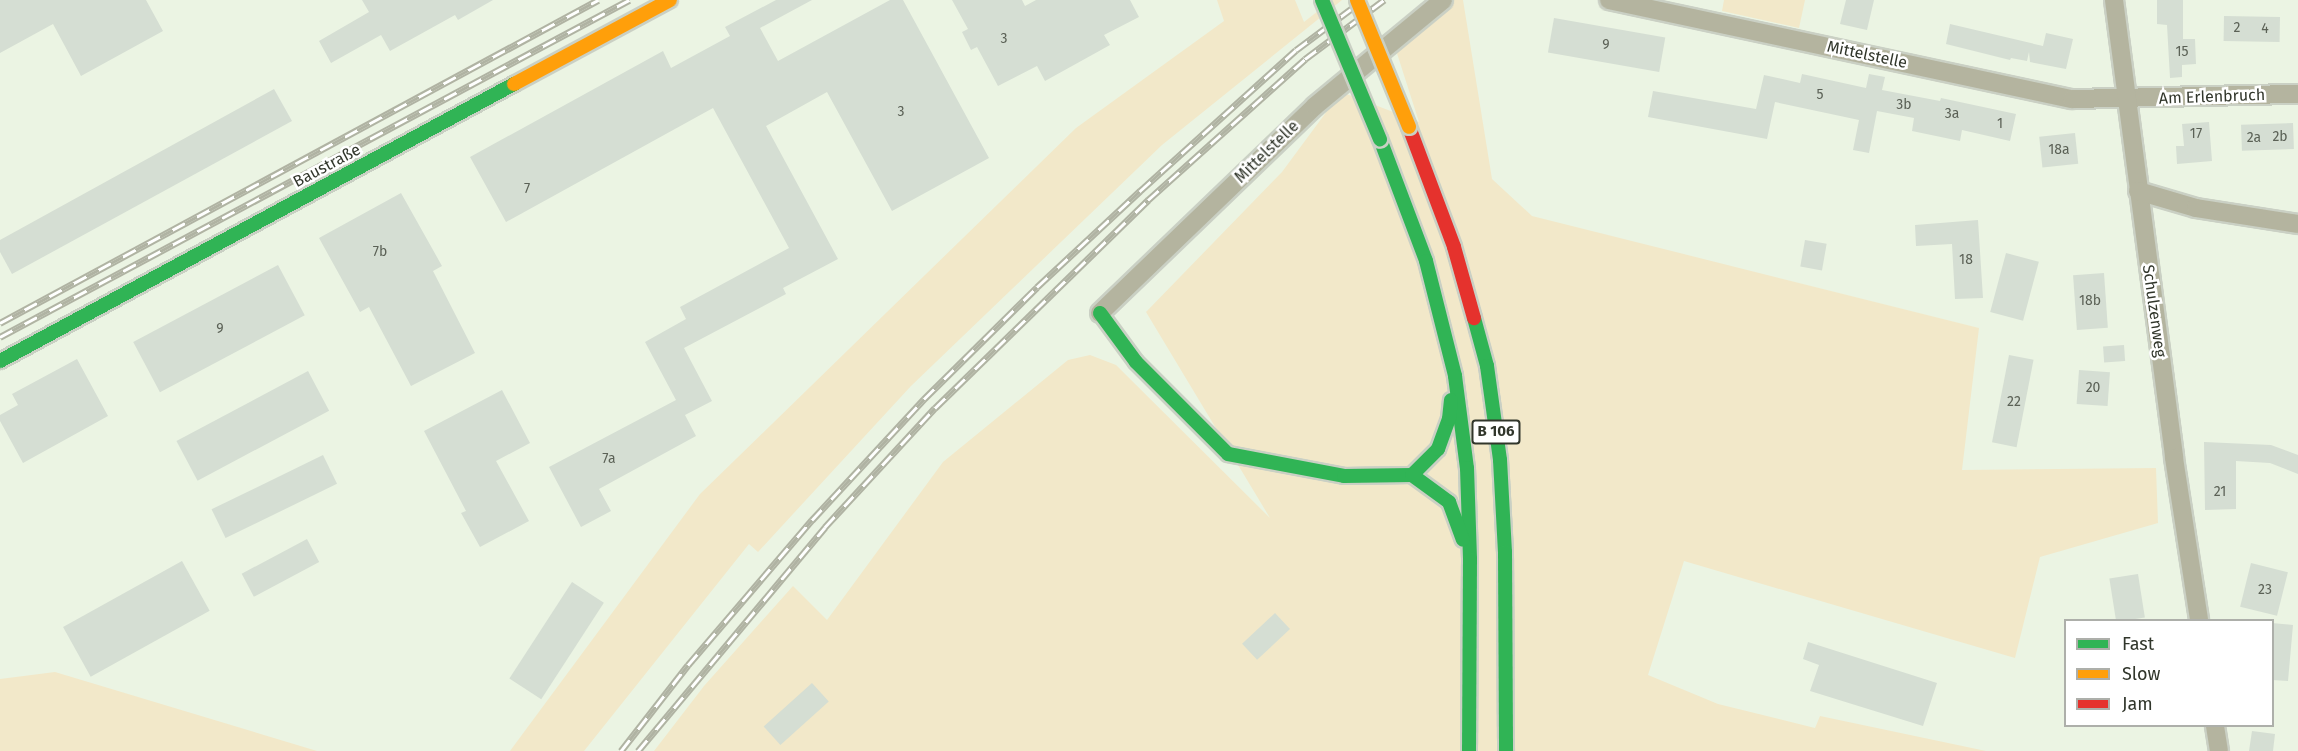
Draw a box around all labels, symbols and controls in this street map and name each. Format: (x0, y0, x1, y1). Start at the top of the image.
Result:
house number: 2 (2234, 20, 2240, 36)
house number: 4 (2261, 21, 2269, 37)
house number: 3 (1001, 31, 1007, 47)
house number: 9 (1602, 37, 1610, 53)
street label: Mittelstelle (1825, 37, 1909, 73)
house number: 15 (2175, 44, 2189, 60)
street label: Am Erlenbruch (2158, 86, 2266, 108)
house number: 5 (1816, 87, 1824, 103)
house number: 3b (1896, 97, 1912, 113)
house number: 3 (898, 104, 904, 120)
house number: 3a (1945, 106, 1959, 122)
house number: 1 (1997, 116, 2003, 132)
street label: Mittelstelle (1231, 117, 1303, 187)
house number: 17 (2190, 126, 2202, 142)
house number: 2b (2272, 129, 2288, 145)
house number: 2a (2247, 130, 2261, 146)
street label: Baustraße (290, 140, 364, 192)
house number: 18a (2048, 142, 2070, 158)
house number: 7 (524, 181, 530, 197)
house number: 7b (373, 244, 387, 260)
house number: 18 (1959, 252, 1973, 268)
street label: Schulzenweg (2138, 263, 2170, 359)
house number: 18b (2079, 293, 2101, 309)
house number: 9 (216, 321, 224, 337)
house number: 20 (2086, 380, 2100, 396)
house number: 22 (2007, 394, 2021, 410)
road number: B 106 (1470, 420, 1522, 444)
house number: 7a (602, 451, 616, 467)
house number: 21 (2214, 484, 2226, 500)
house number: 23 (2258, 582, 2272, 598)
legend (2064, 619, 2274, 727)
text: Fast (2122, 633, 2154, 655)
text: Slow (2122, 663, 2160, 685)
text: Jam (2122, 693, 2153, 715)

